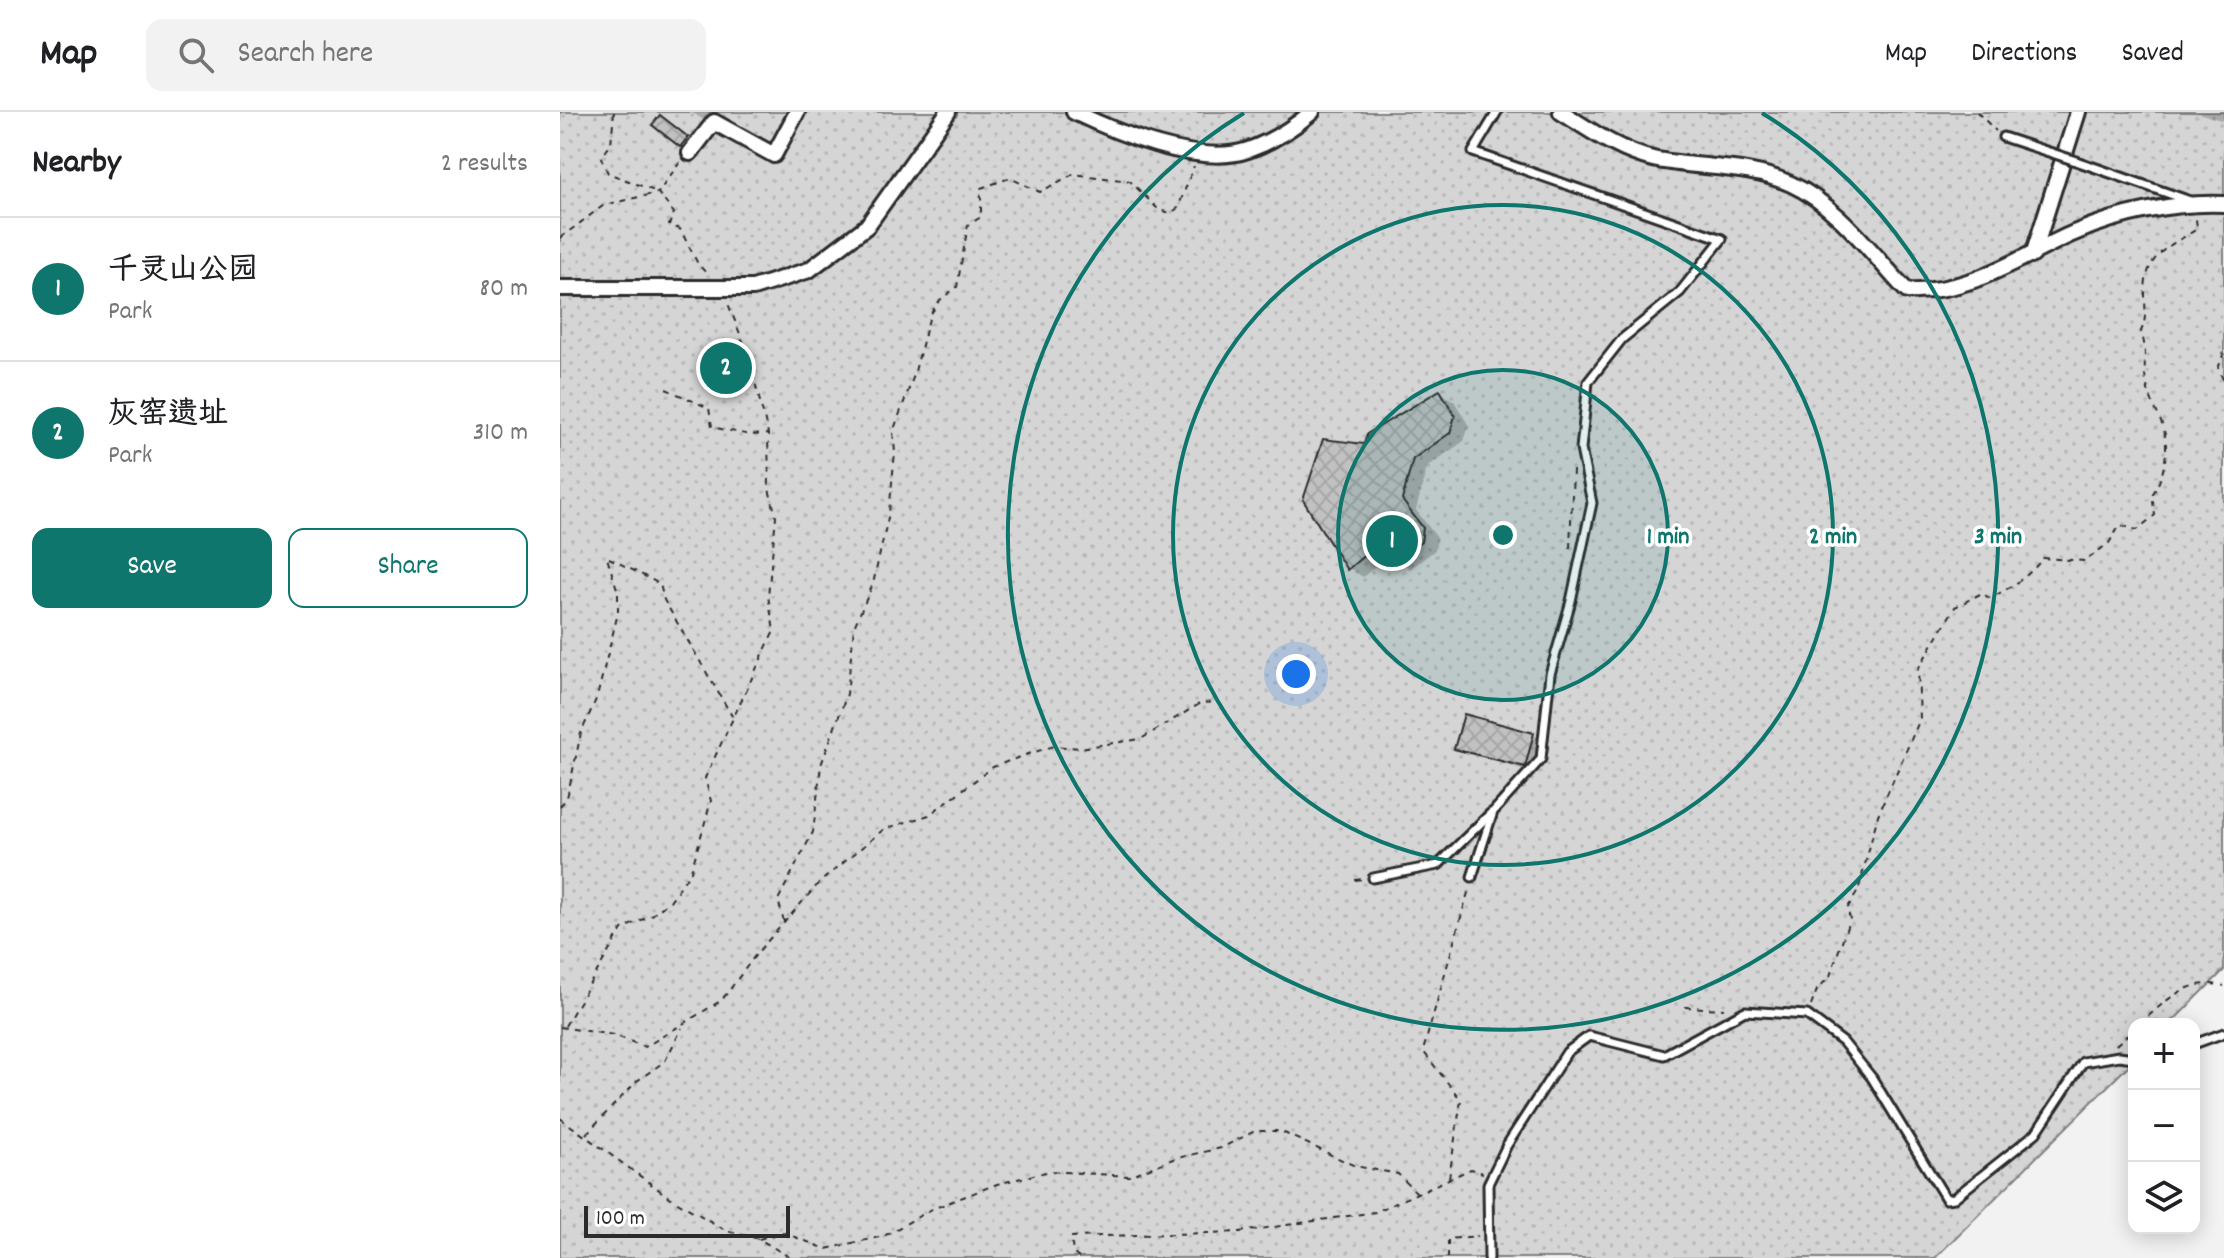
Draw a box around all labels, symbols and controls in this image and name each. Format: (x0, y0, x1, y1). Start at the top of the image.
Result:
search box (146, 19, 706, 91)
text: Map (40, 28, 98, 83)
icon: search (174, 33, 218, 77)
text: Search here (238, 34, 373, 77)
text: Map (1885, 35, 1927, 75)
text: Directions (1971, 35, 2077, 75)
text: Saved (2121, 35, 2184, 75)
text: Nearby (32, 140, 121, 189)
text: 2 results (441, 146, 528, 183)
text: 千灵山公园 (108, 251, 258, 294)
text: 1 (55, 271, 61, 308)
text: 80 m (480, 271, 528, 308)
text: Park (108, 294, 152, 331)
pin: 2 (700, 338, 752, 398)
text: 灰窑遗址 (108, 395, 228, 438)
text: 2 (52, 415, 64, 452)
text: 310 m (473, 415, 528, 452)
text: Park (108, 438, 152, 475)
pin: 1 (1366, 511, 1418, 571)
centre of rings (1489, 521, 1517, 549)
text: 1 min (1647, 521, 1689, 555)
text: 2 min (1809, 521, 1857, 555)
text: 3 min (1974, 521, 2022, 555)
button: Save (32, 528, 272, 608)
button: Share (288, 528, 528, 608)
your location (1276, 654, 1316, 694)
map controls (2128, 1018, 2200, 1234)
button: + (2128, 1018, 2200, 1090)
button: − (2128, 1090, 2200, 1162)
button: layers (2128, 1162, 2200, 1234)
scale bar (584, 1202, 790, 1238)
text: 100 m (596, 1204, 645, 1235)

